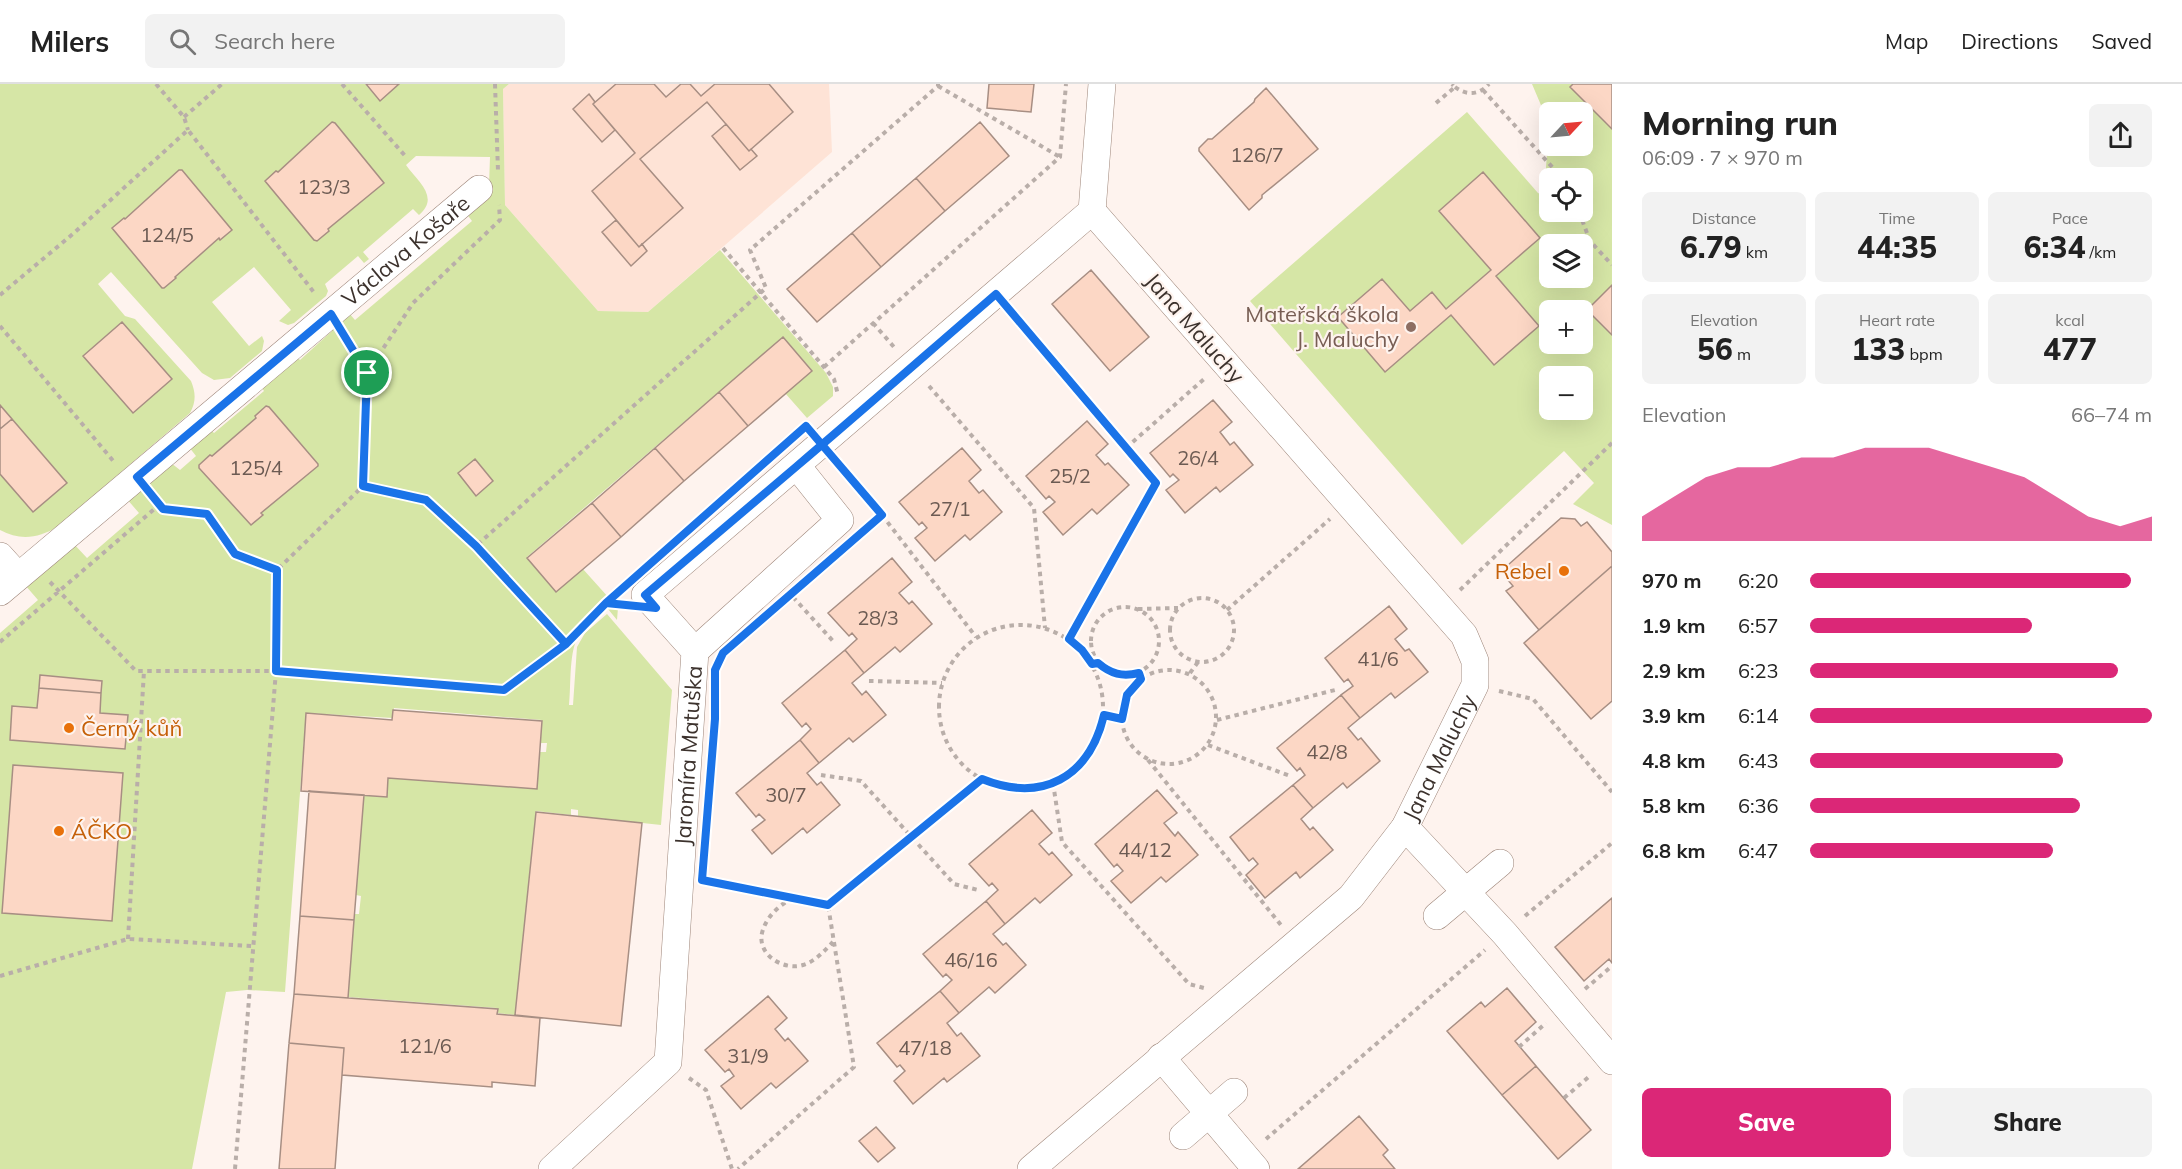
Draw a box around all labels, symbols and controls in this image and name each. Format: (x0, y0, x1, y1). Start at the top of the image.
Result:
search box (145, 14, 565, 68)
text: Milers (30, 24, 109, 59)
icon: search (166, 25, 199, 58)
text: Search here (214, 27, 335, 55)
text: Map (1885, 28, 1928, 54)
text: Directions (1961, 28, 2058, 54)
text: Saved (2091, 28, 2152, 54)
north arrow (1539, 102, 1593, 156)
map controls (1539, 102, 1593, 420)
text: Morning run (1642, 102, 1838, 143)
button: share (2089, 104, 2152, 167)
house number: 126/7 (1230, 142, 1284, 167)
text: 06:09 · 7 × 970 m (1642, 145, 1803, 170)
button: locate (1539, 168, 1593, 222)
house number: 123/3 (297, 174, 351, 199)
street label: Václava Košaře (336, 189, 475, 313)
text: Distance (1692, 208, 1756, 228)
text: Time (1879, 208, 1915, 228)
text: Pace (2052, 208, 2088, 228)
house number: 124/5 (140, 222, 194, 247)
text: 6.79 (1680, 228, 1742, 266)
text: 44:35 (1857, 228, 1937, 266)
text: 6:34 (2024, 228, 2085, 266)
button: layers (1539, 234, 1593, 288)
text: km (1742, 242, 1768, 262)
text: /km (2085, 242, 2116, 262)
street label: Jana Maluchy (1139, 267, 1251, 389)
place label: Mateřská škola J. Maluchy (1245, 300, 1399, 353)
button: + (1539, 300, 1593, 354)
text: Elevation (1690, 310, 1758, 330)
text: Heart rate (1859, 310, 1935, 330)
text: kcal (2055, 310, 2085, 330)
marker: Mateřská škola J. Maluchy (1404, 320, 1418, 334)
text: 56 (1697, 330, 1733, 368)
text: 133 (1851, 330, 1905, 368)
text: 477 (2043, 330, 2097, 368)
text: m (1733, 344, 1751, 364)
text: bpm (1905, 344, 1943, 364)
pin (341, 347, 392, 398)
icon: arrive (350, 356, 383, 389)
button: − (1539, 366, 1593, 420)
text: Elevation (1642, 402, 1727, 427)
text: 66–74 m (2071, 402, 2152, 427)
house number: 26/4 (1177, 445, 1219, 470)
house number: 125/4 (229, 455, 283, 480)
house number: 25/2 (1049, 463, 1091, 488)
house number: 27/1 (929, 496, 971, 521)
place label: Rebel (1495, 557, 1552, 585)
marker: Rebel (1557, 564, 1571, 578)
text: 970 m (1642, 568, 1701, 593)
text: 6:20 (1738, 568, 1779, 593)
house number: 28/3 (857, 605, 899, 630)
text: 1.9 km (1642, 613, 1705, 638)
text: 6:57 (1738, 613, 1779, 638)
house number: 41/6 (1357, 646, 1399, 671)
text: 2.9 km (1642, 658, 1705, 683)
text: 6:23 (1738, 658, 1779, 683)
street label: Jaromíra Matuška (668, 665, 708, 846)
street label: Jana Maluchy (1396, 689, 1482, 825)
text: 3.9 km (1642, 703, 1705, 728)
text: 6:14 (1738, 703, 1779, 728)
place label: Černý kůň (81, 714, 182, 742)
marker: Černý kůň (62, 721, 76, 735)
house number: 42/8 (1306, 739, 1348, 764)
text: 4.8 km (1642, 748, 1705, 773)
text: 6:43 (1738, 748, 1779, 773)
house number: 30/7 (765, 782, 807, 807)
text: 5.8 km (1642, 793, 1705, 818)
text: 6:36 (1738, 793, 1779, 818)
place label: ÁČKO (71, 817, 132, 845)
marker: ÁČKO (52, 824, 66, 838)
house number: 44/12 (1118, 837, 1172, 862)
text: 6.8 km (1642, 838, 1705, 863)
text: 6:47 (1738, 838, 1779, 863)
house number: 46/16 (944, 947, 998, 972)
house number: 121/6 (398, 1033, 452, 1058)
house number: 47/18 (898, 1035, 952, 1060)
house number: 31/9 (727, 1043, 769, 1068)
button: Save (1642, 1088, 1891, 1157)
button: Share (1903, 1088, 2152, 1157)

